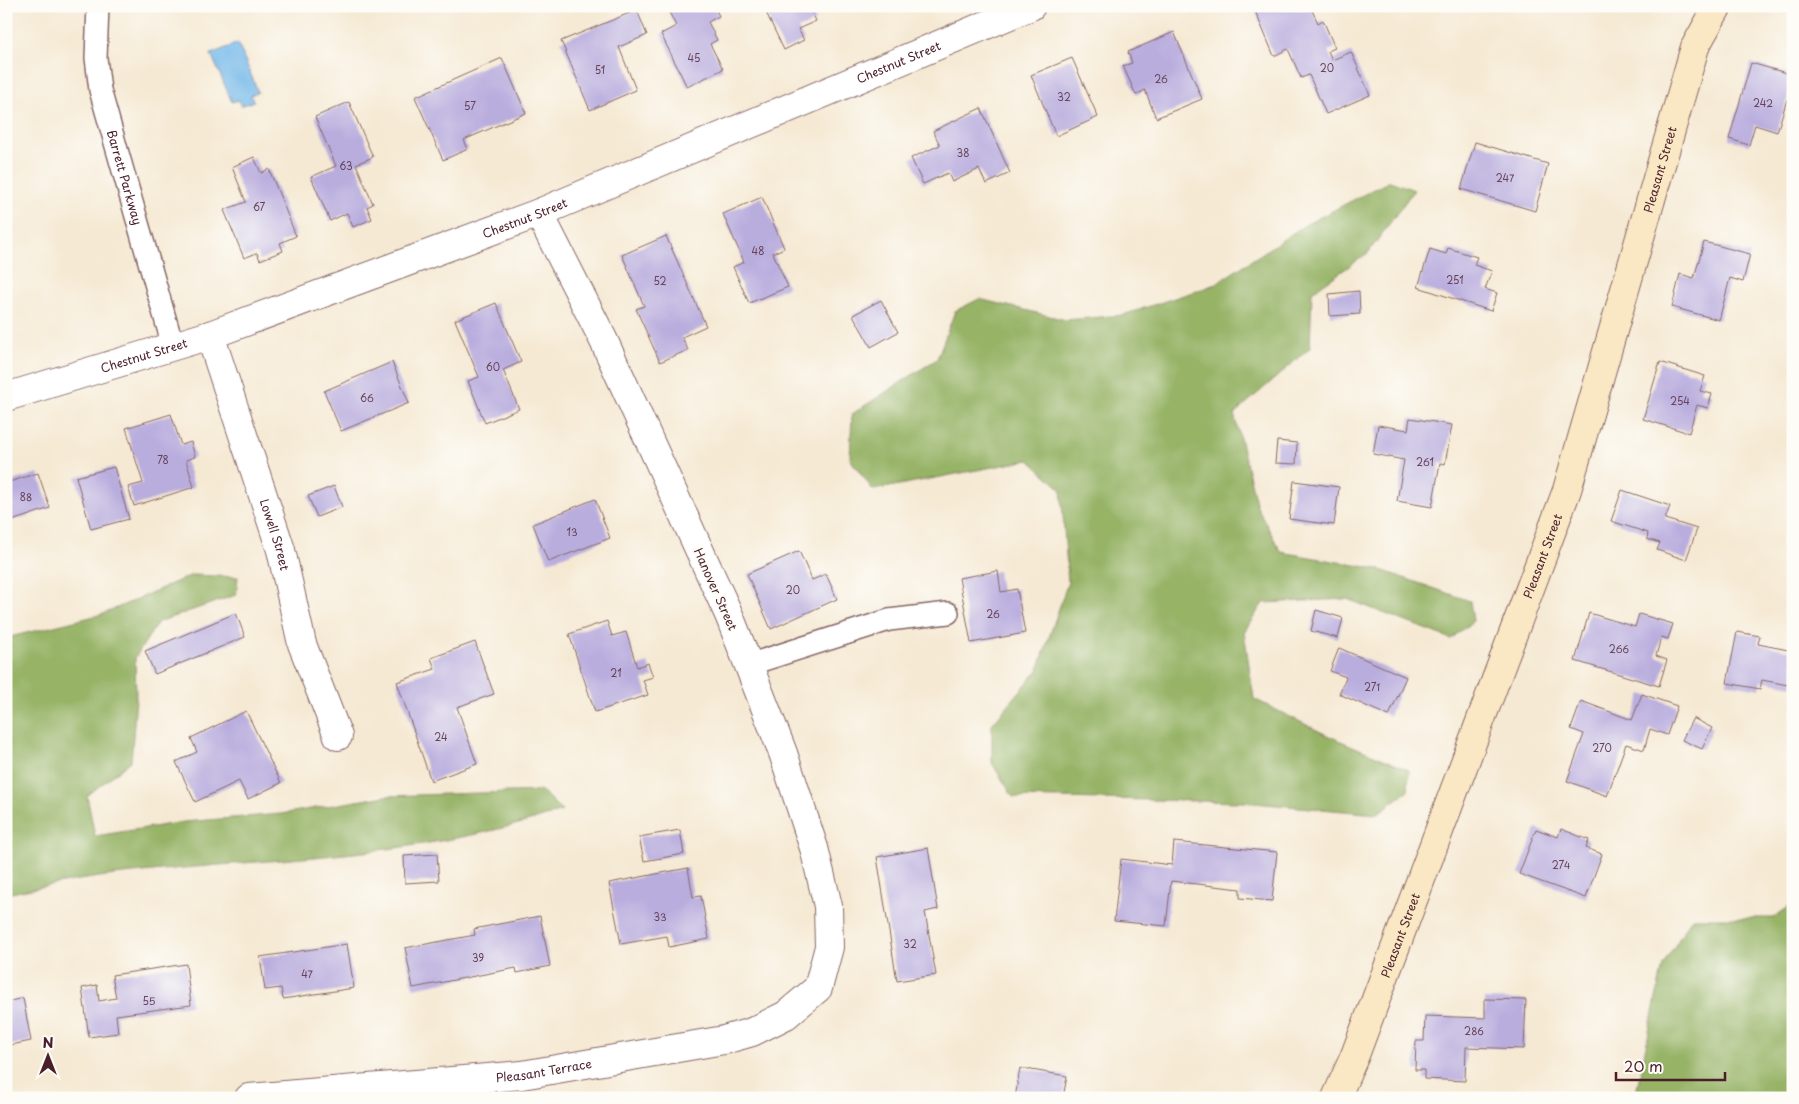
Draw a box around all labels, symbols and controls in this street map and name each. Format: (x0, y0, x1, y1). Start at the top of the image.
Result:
street label: Chestnut Street (854, 36, 943, 88)
house number: 45 (688, 50, 700, 65)
house number: 20 (1320, 60, 1334, 75)
house number: 51 (595, 62, 605, 77)
house number: 26 (1154, 71, 1168, 86)
house number: 32 (1057, 89, 1071, 104)
house number: 242 (1753, 95, 1773, 110)
house number: 57 (464, 98, 476, 113)
street label: Pleasant Street (1639, 124, 1681, 215)
street label: Barrett Parkway (103, 128, 147, 227)
house number: 38 (957, 145, 969, 160)
house number: 63 (339, 158, 353, 173)
house number: 247 (1496, 170, 1515, 185)
street label: Chestnut Street (480, 193, 570, 242)
house number: 67 (253, 199, 265, 214)
house number: 48 (752, 243, 764, 258)
house number: 251 (1446, 272, 1464, 287)
house number: 52 (653, 273, 667, 288)
street label: Chestnut Street (98, 333, 189, 377)
house number: 60 (486, 359, 500, 374)
house number: 66 (360, 390, 374, 405)
house number: 254 (1670, 393, 1690, 408)
house number: 78 (157, 452, 169, 467)
house number: 261 (1416, 454, 1434, 469)
house number: 88 (20, 489, 32, 504)
street label: Lowell Street (256, 496, 294, 572)
street label: Pleasant Street (1518, 511, 1566, 601)
house number: 13 (566, 524, 578, 539)
street label: Hanover Street (690, 545, 742, 633)
house number: 20 (786, 582, 800, 597)
house number: 26 (986, 606, 1000, 621)
house number: 266 (1609, 641, 1629, 656)
house number: 21 (610, 665, 622, 680)
house number: 271 (1364, 679, 1380, 694)
house number: 24 (434, 729, 448, 744)
house number: 270 (1592, 740, 1612, 755)
house number: 274 (1552, 857, 1571, 872)
street label: Pleasant Street (1376, 890, 1424, 980)
house number: 33 (653, 909, 667, 924)
house number: 32 (903, 936, 917, 951)
house number: 39 (472, 950, 484, 965)
house number: 47 (301, 966, 314, 981)
house number: 55 (143, 993, 156, 1008)
house number: 286 (1464, 1023, 1484, 1038)
north arrow (22, 1032, 72, 1082)
text: N (42, 1032, 54, 1053)
scale bar (1616, 1049, 1725, 1081)
street label: Pleasant Terrace (495, 1054, 593, 1086)
text: 20 m (1624, 1054, 1663, 1077)

